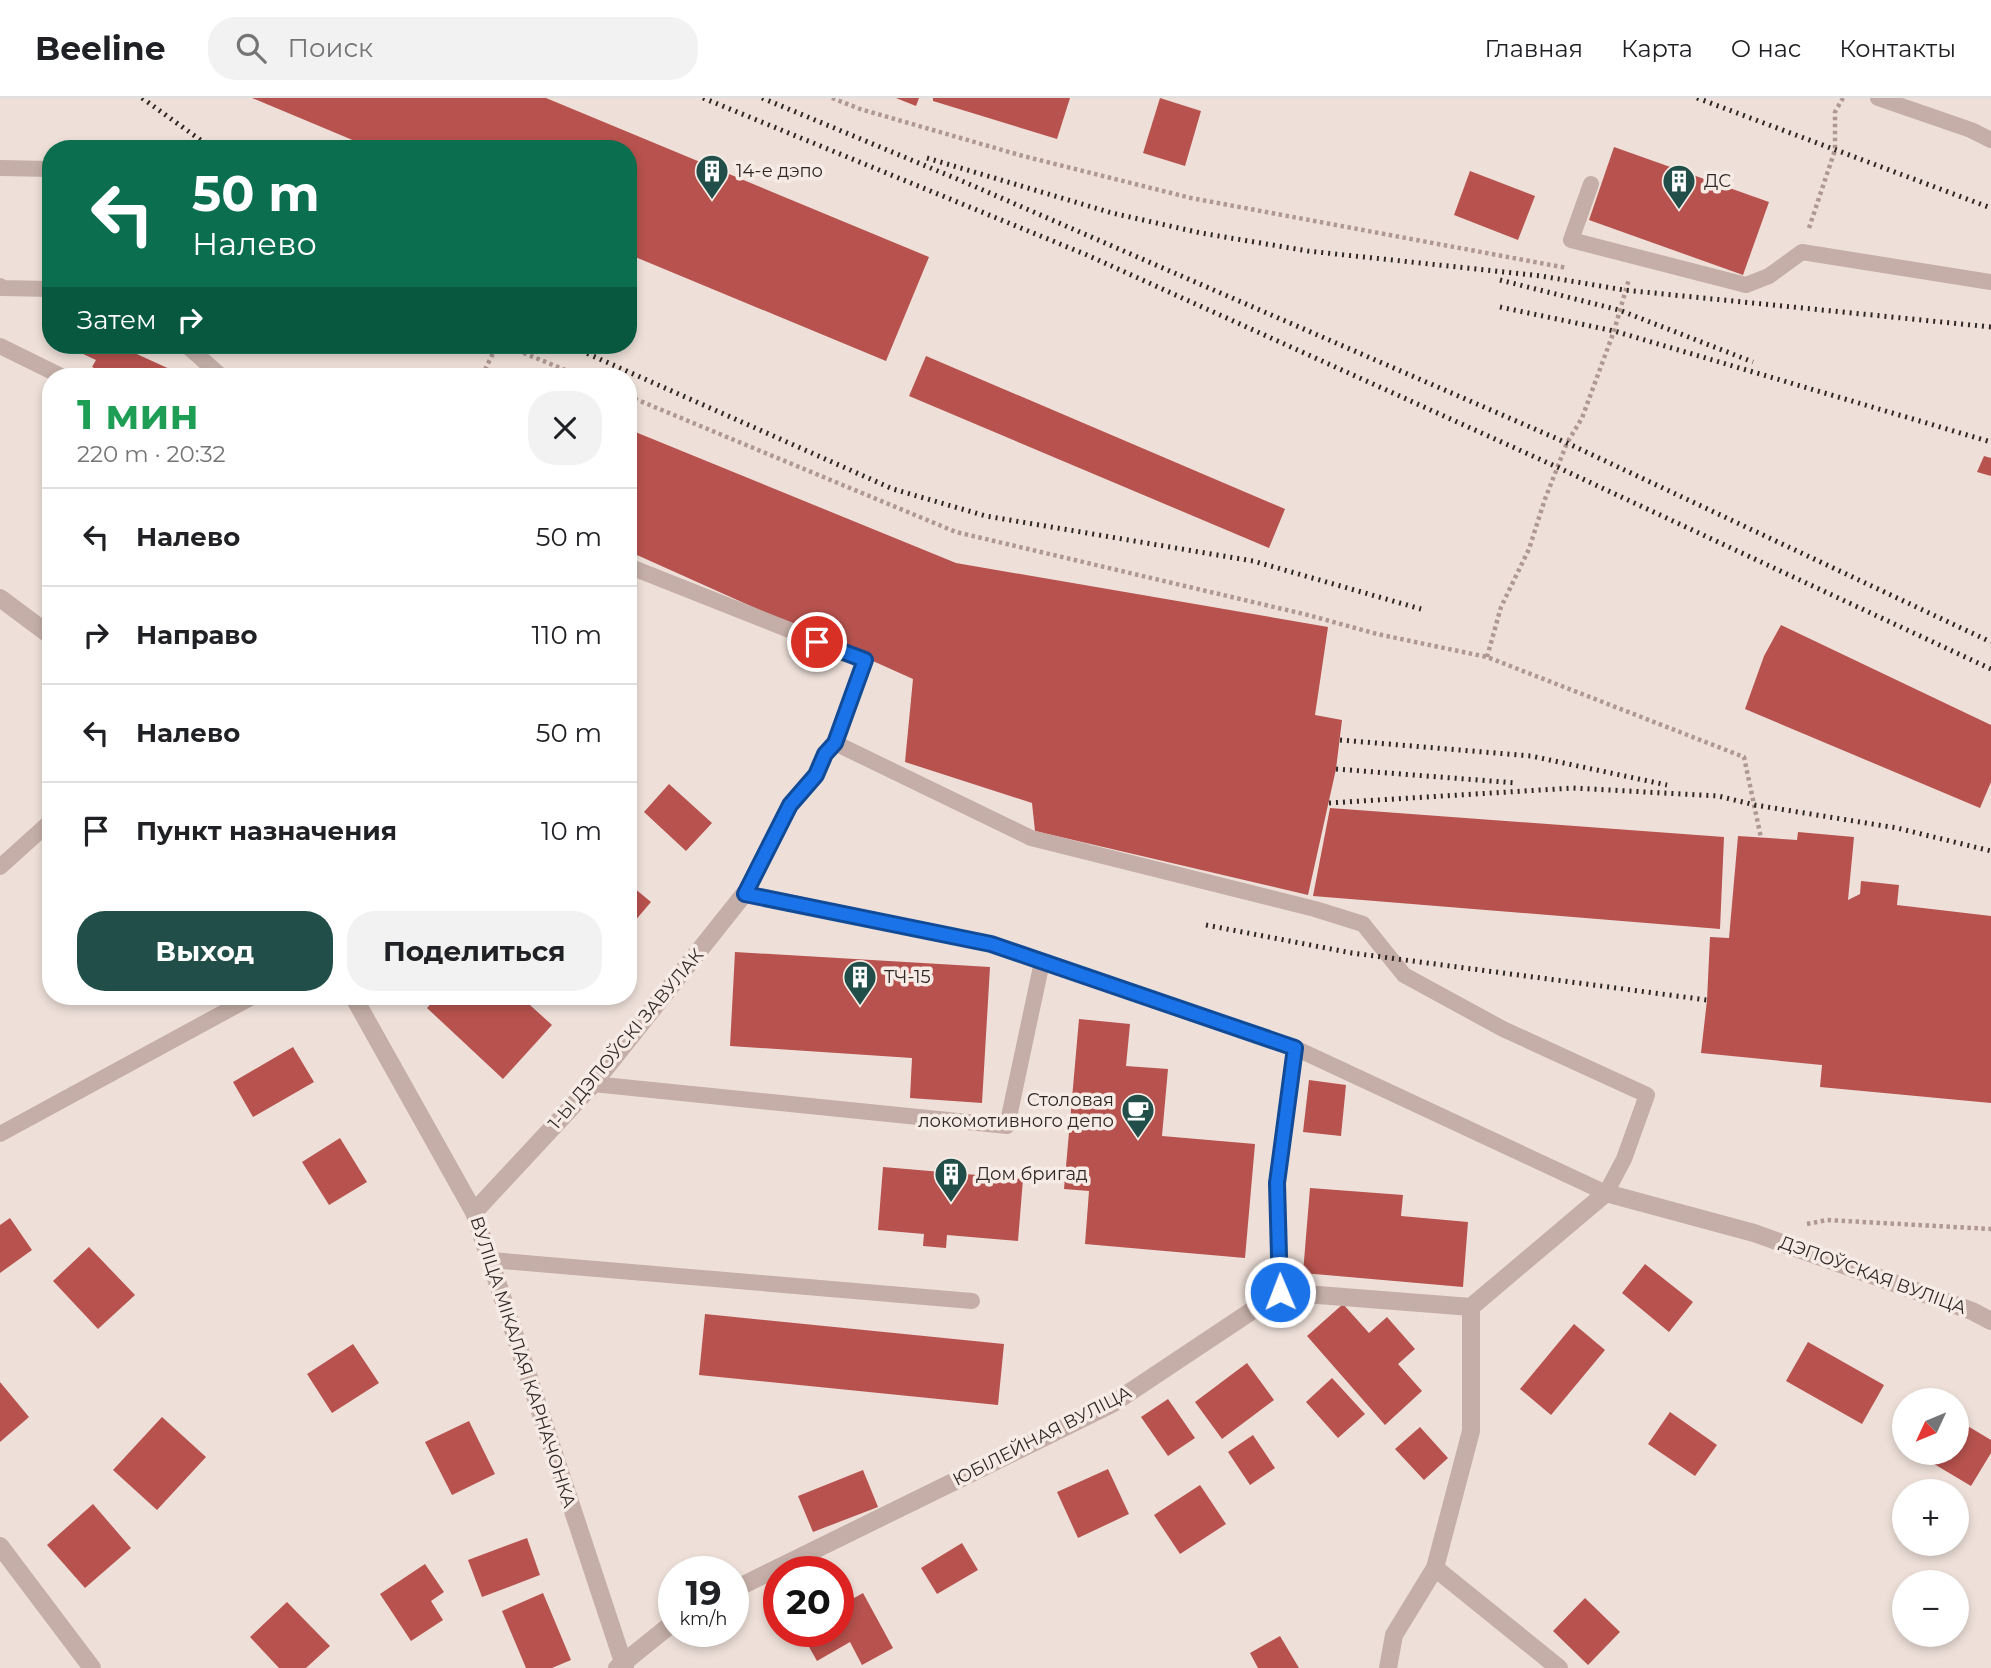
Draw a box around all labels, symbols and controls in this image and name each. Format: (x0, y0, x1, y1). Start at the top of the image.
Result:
search box (208, 17, 698, 80)
text: Beeline (35, 28, 166, 68)
icon: search (232, 29, 270, 67)
text: Поиск (288, 32, 373, 64)
text: Главная (1485, 34, 1583, 63)
text: Карта (1621, 34, 1693, 63)
text: О нас (1731, 34, 1801, 63)
text: Контакты (1839, 34, 1956, 63)
building icon: 14-е дэпо (693, 152, 731, 201)
place label: 14-е дэпо (736, 160, 823, 182)
building icon: ДС (1660, 162, 1698, 211)
text: 50 m (192, 164, 320, 223)
icon: left (77, 168, 168, 259)
place label: ДС (1704, 170, 1731, 192)
text: Налево (192, 224, 317, 263)
icon: right (171, 301, 209, 339)
text: Затем (77, 304, 157, 336)
text: 1 мин (77, 388, 199, 440)
button: close (528, 391, 602, 465)
text: 220 m · 20:32 (77, 440, 226, 468)
icon: left (77, 518, 115, 556)
text: Налево (136, 521, 240, 553)
text: 50 m (536, 521, 602, 553)
pin (787, 612, 847, 672)
icon: right (77, 616, 115, 654)
text: Направо (136, 619, 257, 651)
text: 110 m (532, 619, 602, 651)
icon: arrive (798, 623, 836, 661)
icon: left (77, 714, 115, 752)
text: Налево (136, 717, 240, 749)
text: 50 m (536, 717, 602, 749)
icon: arrive (77, 812, 115, 850)
text: Пункт назначения (136, 815, 397, 847)
text: 10 m (541, 815, 602, 847)
button: Выход (77, 911, 333, 991)
button: Поделиться (347, 911, 602, 991)
street label: 1-Ы ДЭПОЎСКІ ЗАВУЛАК (544, 944, 708, 1134)
building icon: ТЧ-15 (841, 958, 879, 1007)
place label: ТЧ-15 (884, 966, 931, 988)
place label: Столовая локомотивного депо (918, 1089, 1114, 1132)
cafe icon: Столовая локомотивного депо (1119, 1091, 1157, 1140)
building icon: Дом бригад (932, 1155, 970, 1204)
place label: Дом бригад (976, 1163, 1088, 1185)
street label: ВУЛІЦА МІКАЛАЯ КАРНАЧОНКА (465, 1214, 581, 1511)
street label: ДЭПОЎСКАЯ ВУЛІЦА (1777, 1231, 1970, 1319)
position arrow (1243, 1255, 1317, 1329)
street label: ЮБІЛЕЙНАЯ ВУЛІЦА (949, 1381, 1136, 1491)
north arrow (1892, 1388, 1969, 1465)
map controls (1892, 1388, 1969, 1647)
button: + (1892, 1479, 1969, 1556)
speed limit sign: 20 (763, 1556, 854, 1647)
button: − (1892, 1570, 1969, 1647)
text: 19 (685, 1571, 722, 1614)
text: km/h (679, 1608, 728, 1630)

